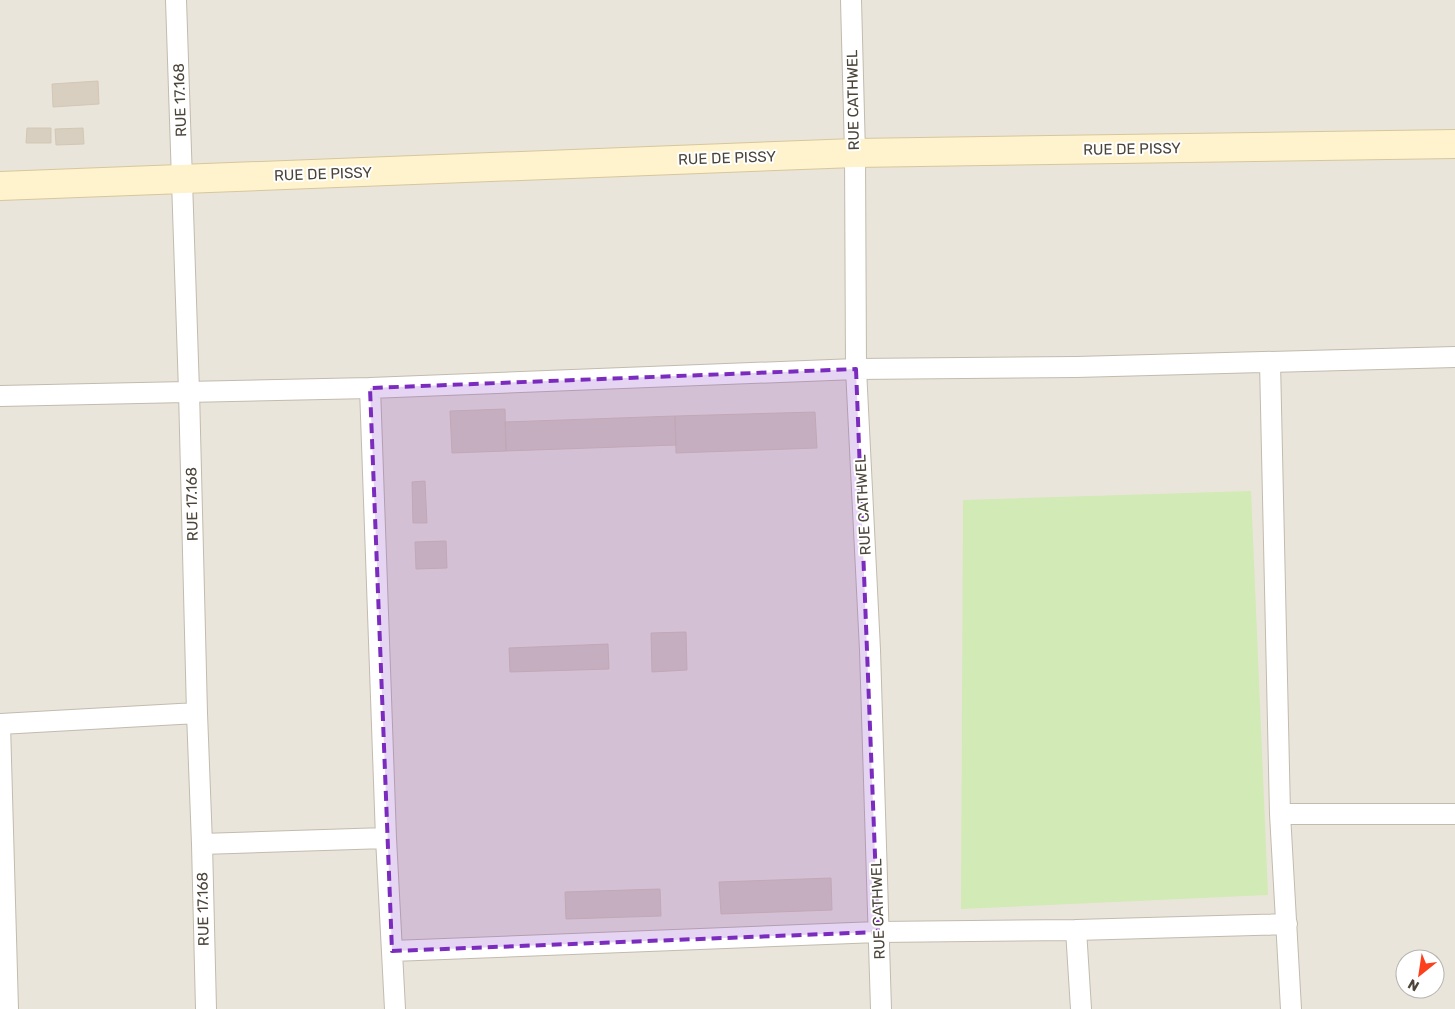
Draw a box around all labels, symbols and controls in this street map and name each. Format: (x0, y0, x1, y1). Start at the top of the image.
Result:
street label: RUE CATHWEL (843, 49, 863, 151)
street label: RUE 17.168 (170, 63, 190, 137)
street label: RUE DE PISSY (1083, 139, 1181, 159)
street label: RUE DE PISSY (678, 147, 777, 169)
street label: RUE DE PISSY (274, 163, 373, 185)
street label: RUE CATHWEL (851, 454, 875, 556)
street label: RUE 17.168 (182, 467, 202, 541)
street label: RUE CATHWEL (867, 858, 889, 960)
street label: RUE 17.168 (193, 872, 213, 946)
north arrow (1395, 949, 1445, 999)
text: N (1405, 975, 1422, 995)

